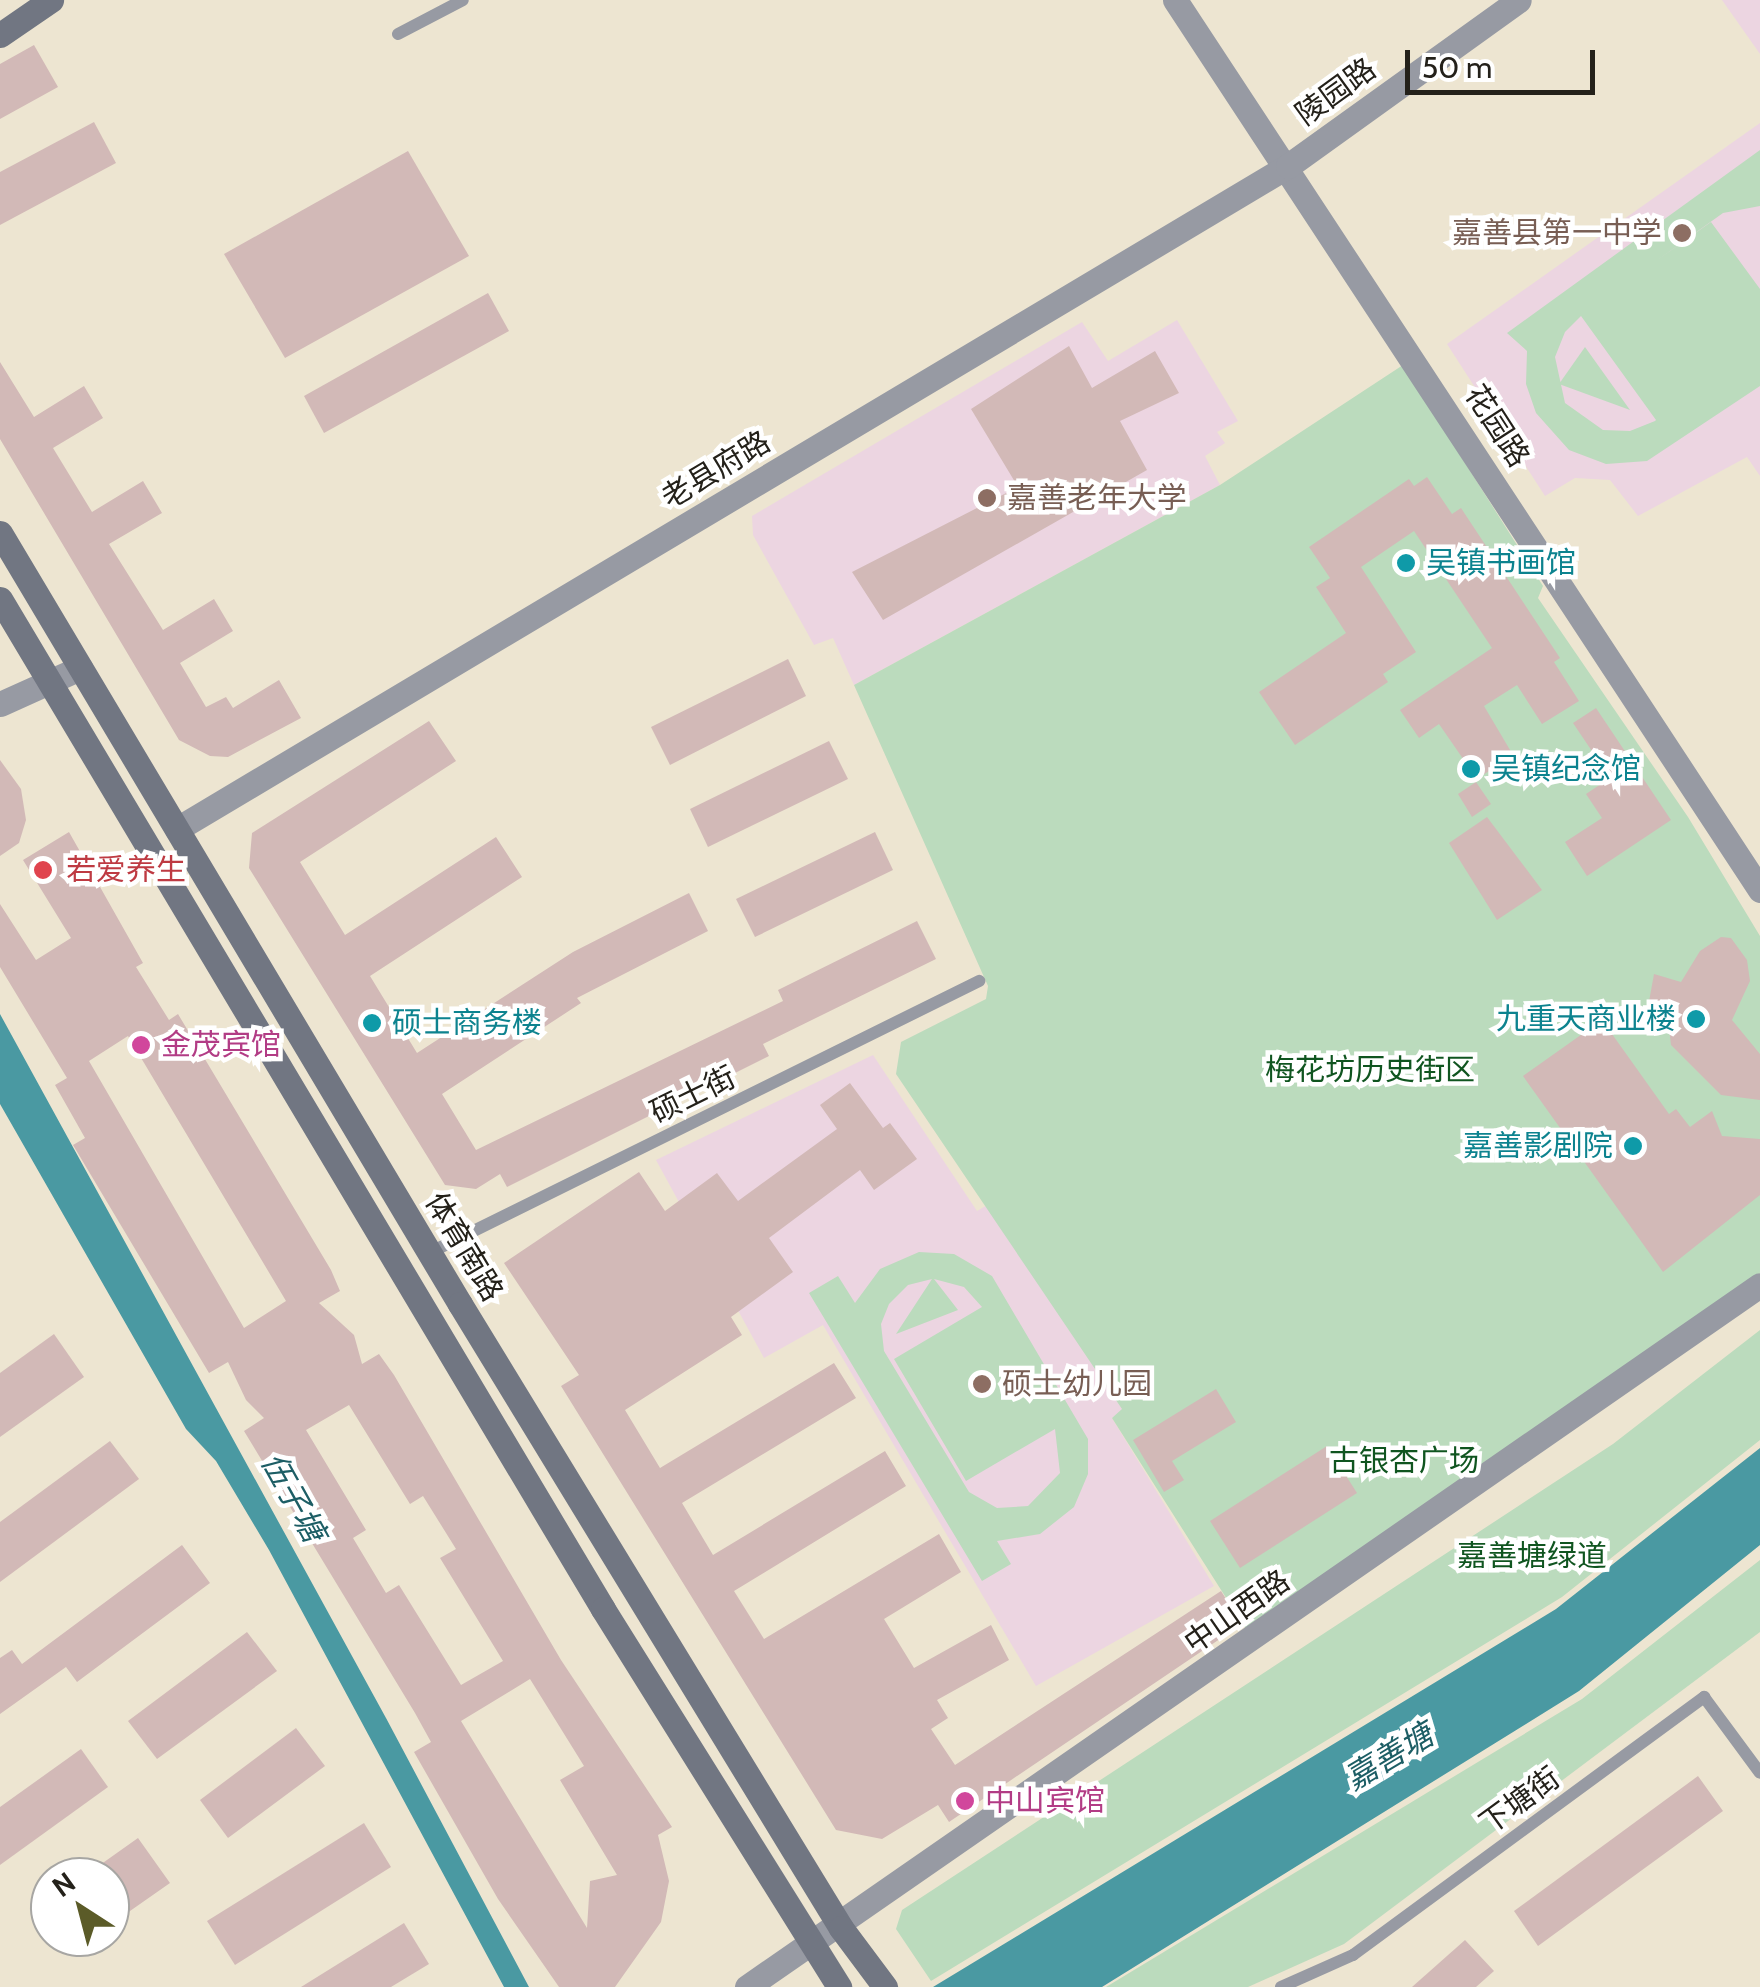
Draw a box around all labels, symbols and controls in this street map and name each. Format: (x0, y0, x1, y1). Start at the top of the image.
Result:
scale bar (1410, 30, 1600, 92)
text: 50 m (1422, 49, 1492, 86)
street label: 陵园路 (1289, 51, 1383, 133)
place label: 嘉善县第一中学 (1452, 215, 1662, 251)
marker: 嘉善县第一中学 (1671, 222, 1693, 244)
street label: 花园路 (1457, 378, 1537, 474)
street label: 老县府路 (655, 424, 777, 516)
place label: 嘉善老年大学 (1007, 480, 1187, 516)
marker: 嘉善老年大学 (976, 487, 998, 509)
place label: 吴镇书画馆 (1426, 545, 1576, 581)
marker: 吴镇书画馆 (1395, 552, 1417, 574)
place label: 吴镇纪念馆 (1491, 751, 1641, 787)
marker: 吴镇纪念馆 (1460, 758, 1482, 780)
place label: 若爱养生 (66, 852, 186, 888)
marker: 若爱养生 (30, 857, 56, 883)
place label: 九重天商业楼 (1496, 1001, 1676, 1037)
place label: 硕士商务楼 (392, 1005, 542, 1041)
marker: 九重天商业楼 (1685, 1008, 1707, 1030)
marker: 硕士商务楼 (361, 1012, 383, 1034)
place label: 金茂宾馆 (161, 1027, 281, 1063)
marker: 金茂宾馆 (130, 1034, 152, 1056)
park label: 梅花坊历史街区 (1265, 1052, 1475, 1088)
street label: 硕士街 (645, 1059, 741, 1131)
place label: 嘉善影剧院 (1463, 1128, 1613, 1164)
marker: 嘉善影剧院 (1622, 1135, 1644, 1157)
street label: 体育南路 (418, 1186, 510, 1308)
place label: 硕士幼儿园 (1002, 1366, 1152, 1402)
marker: 硕士幼儿园 (971, 1373, 993, 1395)
park label: 古银杏广场 (1329, 1443, 1479, 1479)
water label: 伍子塘 (253, 1446, 333, 1548)
park label: 嘉善塘绿道 (1457, 1538, 1607, 1574)
street label: 中山西路 (1178, 1563, 1296, 1661)
water label: 嘉善塘 (1338, 1716, 1440, 1798)
street label: 下塘街 (1473, 1760, 1567, 1842)
place label: 中山宾馆 (985, 1783, 1105, 1819)
marker: 中山宾馆 (954, 1790, 976, 1812)
north arrow (30, 1857, 130, 1957)
text: N (46, 1865, 82, 1904)

